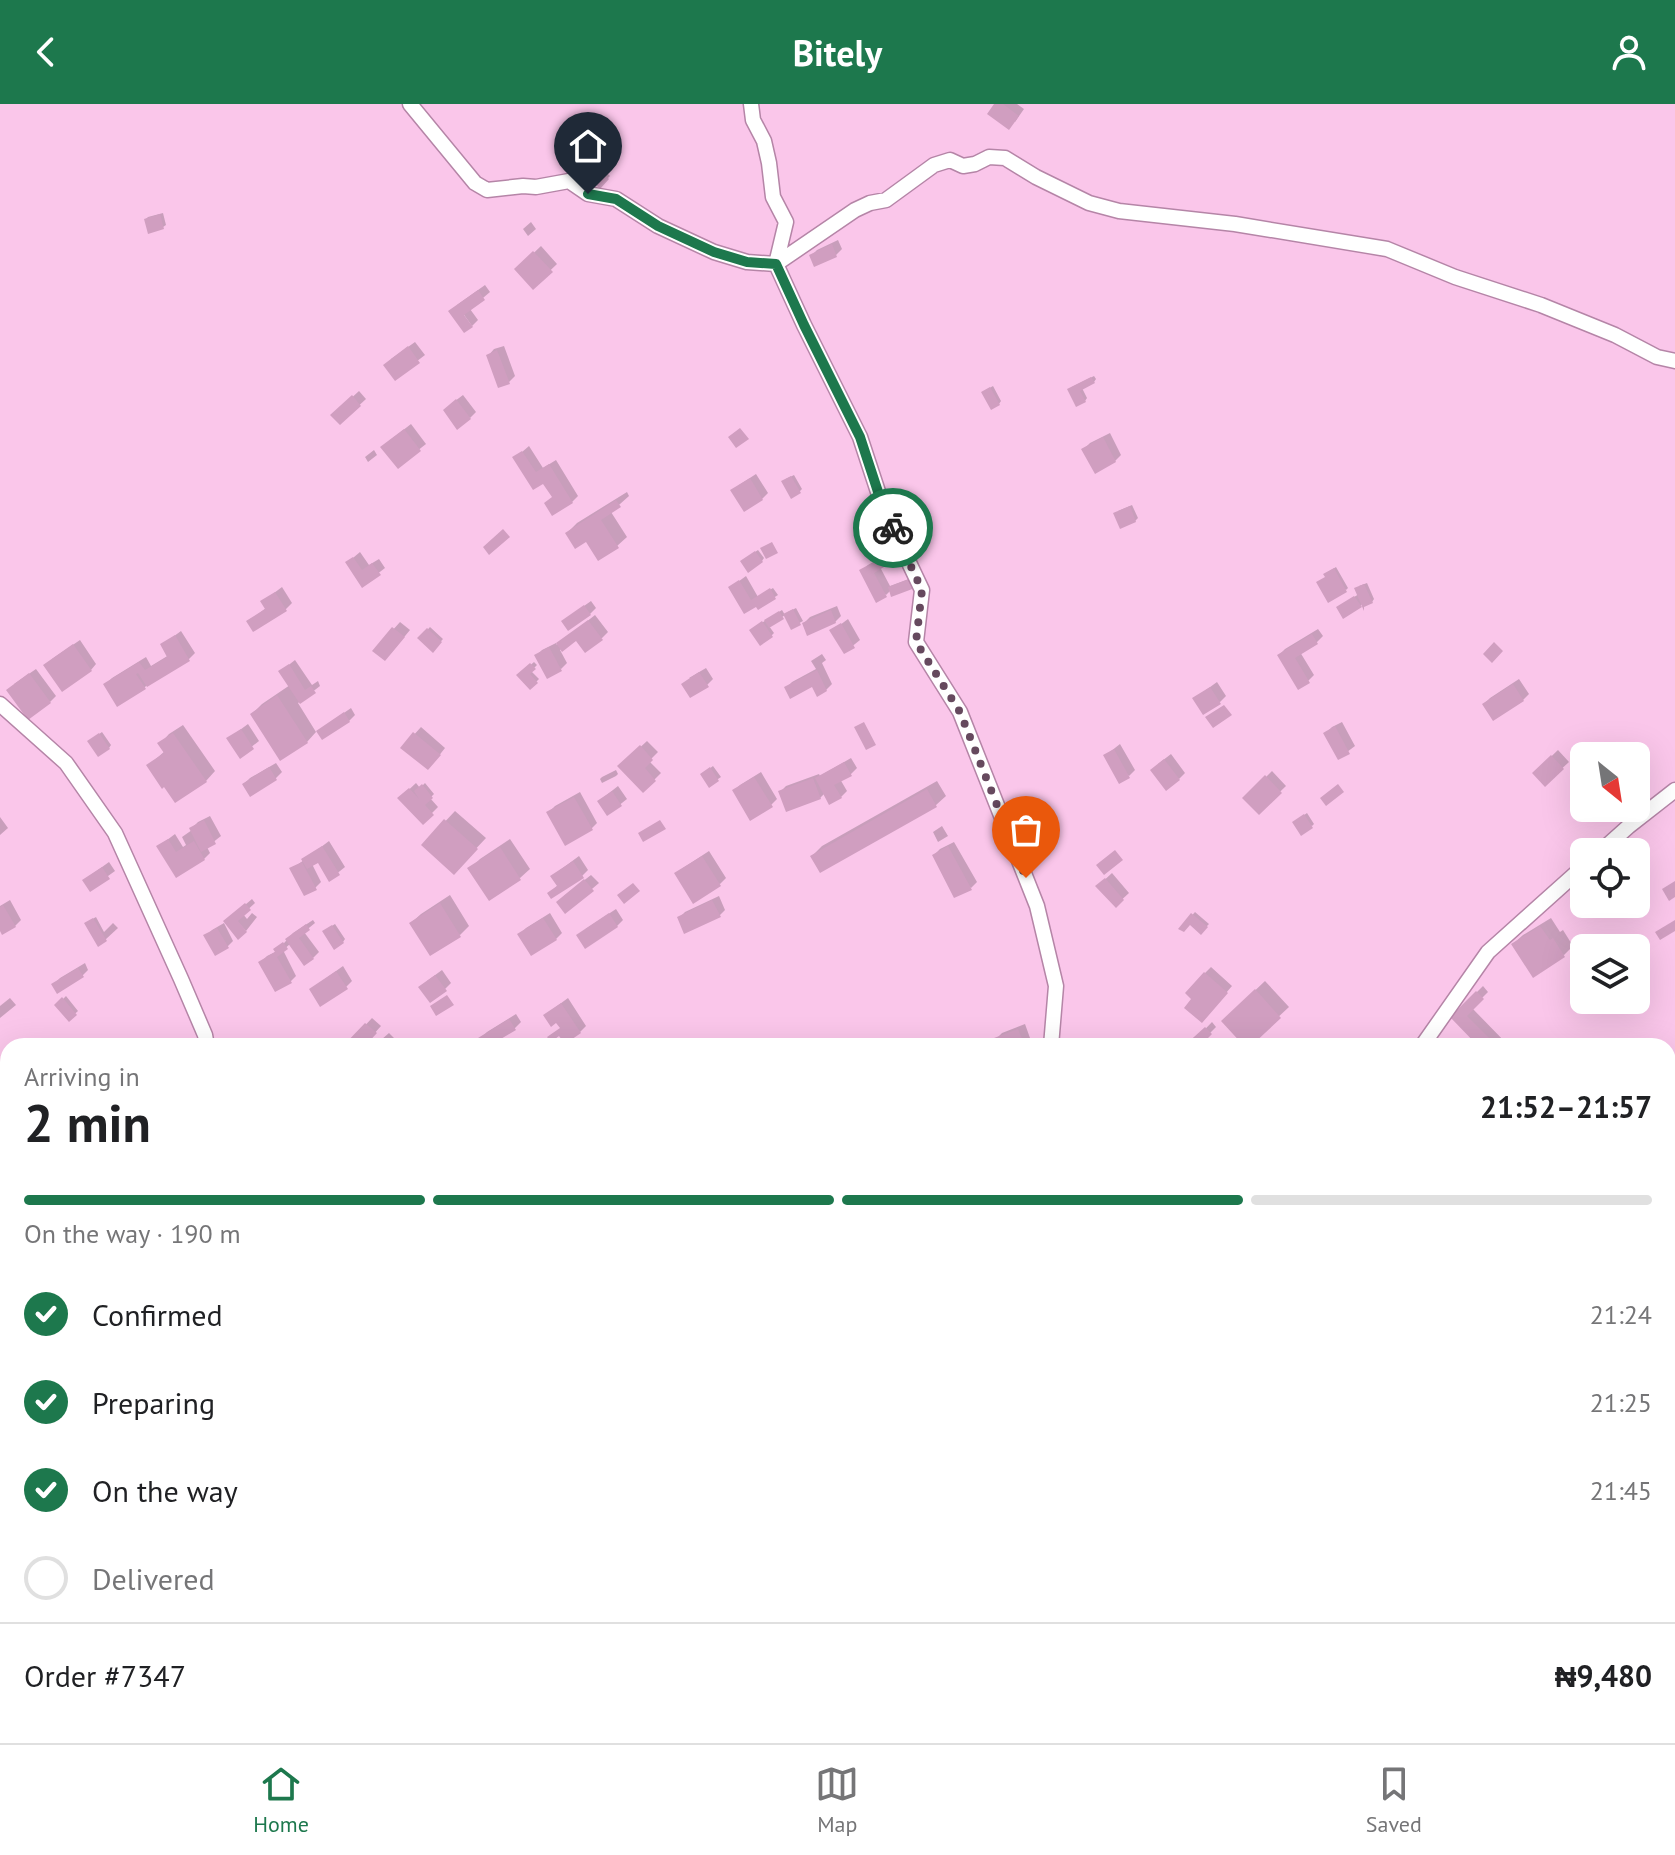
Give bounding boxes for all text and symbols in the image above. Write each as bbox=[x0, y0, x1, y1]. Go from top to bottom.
text: Bitely bbox=[793, 29, 882, 76]
icon: back bbox=[24, 30, 68, 74]
icon: person bbox=[1607, 30, 1651, 74]
pin bbox=[554, 112, 622, 194]
icon: home bbox=[566, 124, 610, 168]
courier bbox=[853, 488, 933, 568]
icon: bike bbox=[871, 506, 915, 550]
north arrow bbox=[1570, 742, 1650, 822]
map controls bbox=[1570, 742, 1650, 1014]
pin bbox=[992, 796, 1060, 878]
icon: bag bbox=[1004, 808, 1048, 852]
button: locate bbox=[1570, 838, 1650, 918]
button: layers bbox=[1570, 934, 1650, 1014]
text: Arriving in bbox=[24, 1060, 140, 1093]
text: 21:52–21:57 bbox=[1480, 1087, 1652, 1126]
text: 2 min bbox=[24, 1089, 151, 1156]
text: On the way · 190 m bbox=[24, 1217, 241, 1250]
icon: check bbox=[24, 1292, 68, 1336]
text: Confirmed bbox=[92, 1295, 223, 1334]
text: 21:24 bbox=[1590, 1298, 1652, 1331]
icon: check bbox=[24, 1380, 68, 1424]
text: Preparing bbox=[92, 1383, 215, 1422]
text: 21:25 bbox=[1590, 1386, 1652, 1419]
icon: check bbox=[24, 1468, 68, 1512]
text: On the way bbox=[92, 1471, 238, 1510]
text: 21:45 bbox=[1590, 1474, 1652, 1507]
text: Delivered bbox=[92, 1559, 215, 1598]
text: Order #7347 bbox=[24, 1656, 186, 1695]
text: ₦9,480 bbox=[1555, 1656, 1652, 1695]
tab: Home bbox=[253, 1762, 309, 1838]
tab: Map bbox=[815, 1762, 859, 1838]
tab: Saved bbox=[1366, 1762, 1422, 1838]

